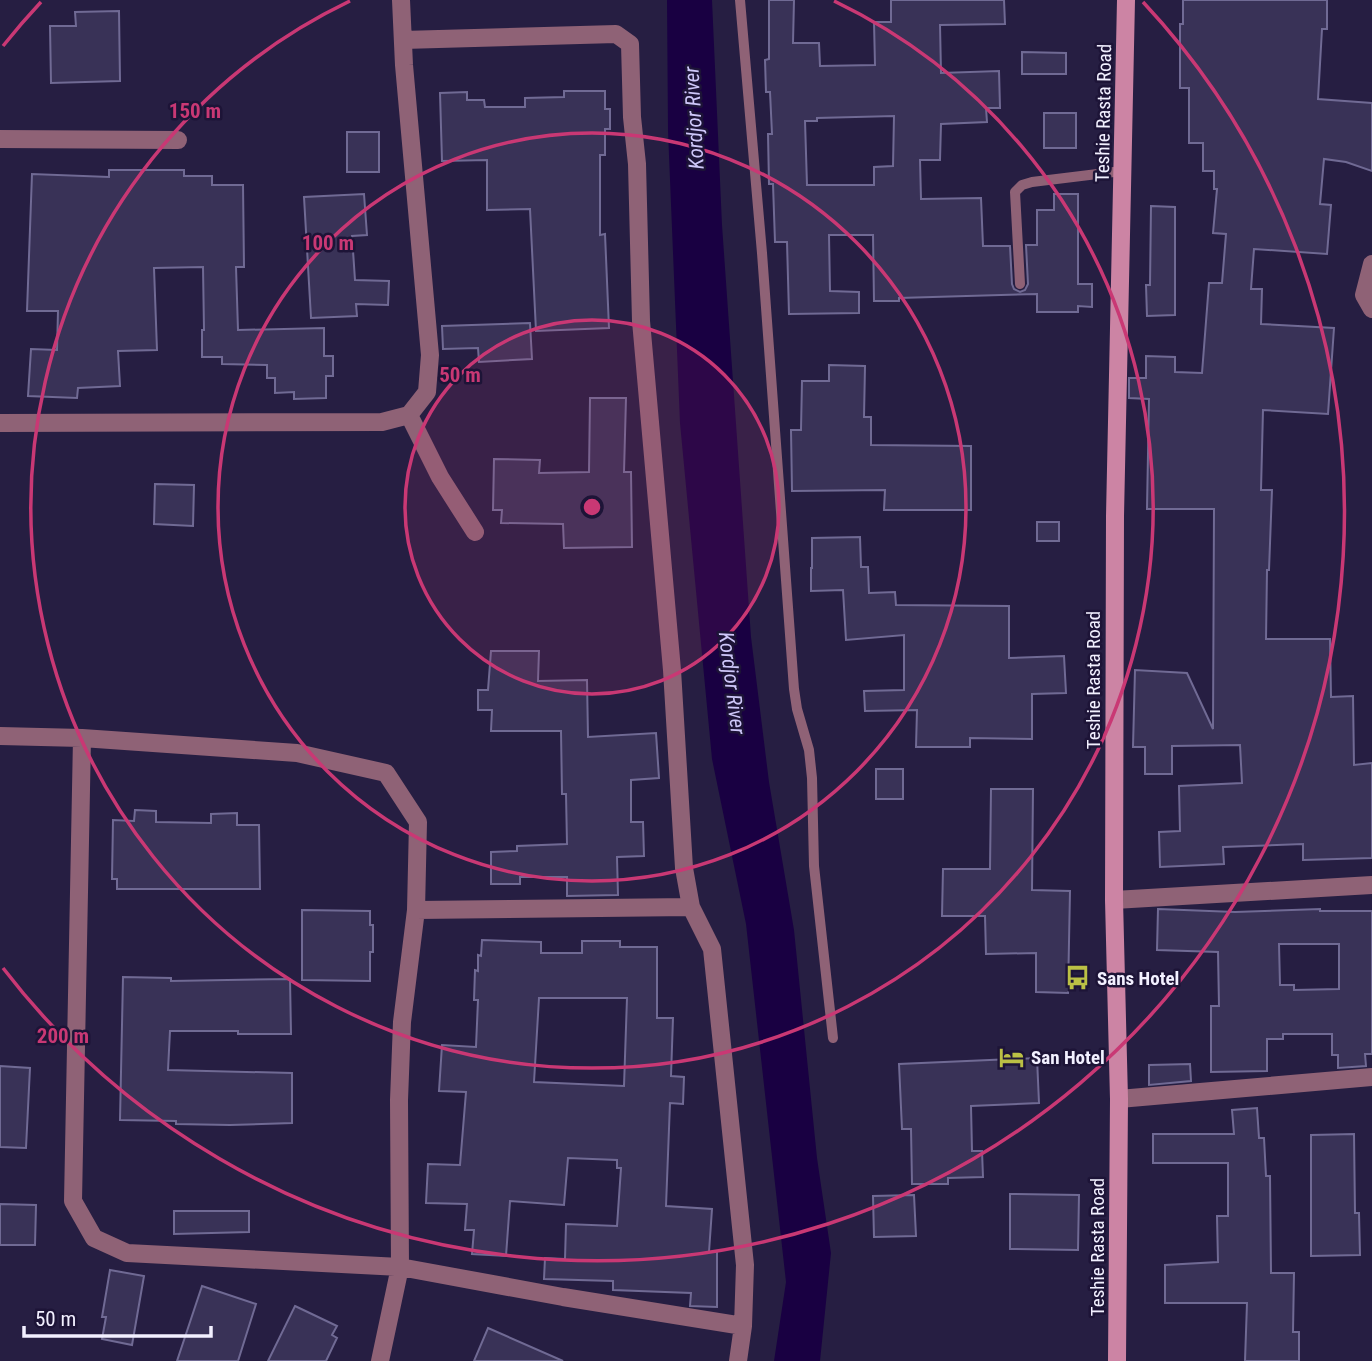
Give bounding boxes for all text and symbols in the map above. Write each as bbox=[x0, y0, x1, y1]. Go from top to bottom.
street label: Teshie Rasta Road bbox=[1091, 44, 1116, 182]
water label: Kordjor River bbox=[679, 65, 709, 170]
text: 150 m bbox=[169, 99, 221, 123]
text: 100 m bbox=[302, 231, 354, 255]
text: 50 m bbox=[439, 363, 481, 387]
centre of rings bbox=[580, 495, 604, 519]
street label: Teshie Rasta Road bbox=[1082, 611, 1105, 749]
water label: Kordjor River bbox=[714, 631, 750, 736]
bus stop icon: Sans Hotel bbox=[1063, 964, 1091, 992]
place label: Sans Hotel bbox=[1097, 967, 1179, 990]
text: 200 m bbox=[37, 1024, 89, 1048]
hotel icon: San Hotel bbox=[997, 1043, 1025, 1071]
place label: San Hotel bbox=[1031, 1046, 1105, 1069]
street label: Teshie Rasta Road bbox=[1086, 1178, 1109, 1316]
scale bar bbox=[24, 1294, 212, 1338]
text: 50 m bbox=[35, 1307, 76, 1331]

